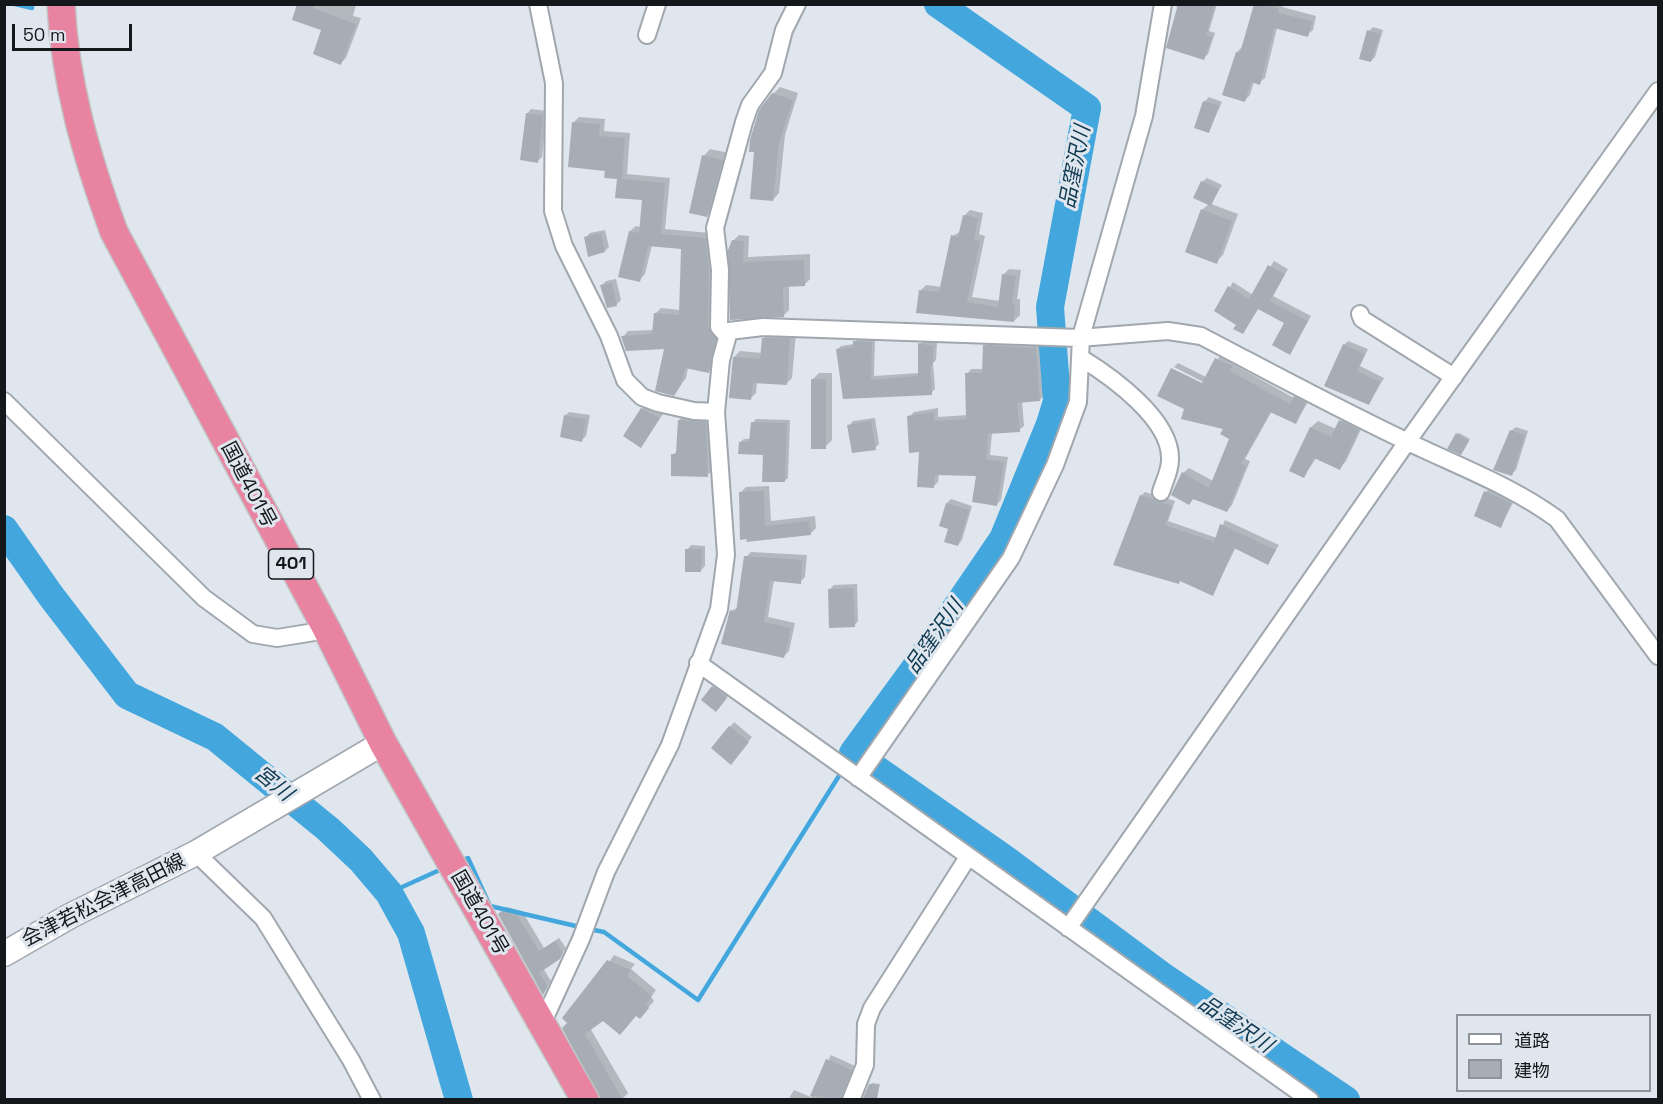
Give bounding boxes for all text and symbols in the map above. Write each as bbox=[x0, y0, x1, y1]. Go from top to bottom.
scale bar bbox=[15, 12, 135, 50]
text: 50 m bbox=[23, 23, 65, 46]
water label: 品窪沢川 bbox=[1056, 123, 1096, 211]
street label: 国道401号 bbox=[215, 438, 281, 532]
road number: 401 bbox=[268, 549, 314, 579]
water label: 品窪沢川 bbox=[901, 595, 969, 679]
water label: 宮川 bbox=[249, 761, 297, 807]
street label: 会津若松会津高田線 bbox=[18, 849, 190, 953]
street label: 国道401号 bbox=[445, 866, 513, 960]
water label: 品窪沢川 bbox=[1193, 991, 1277, 1059]
legend bbox=[1456, 1014, 1651, 1092]
text: 道路 bbox=[1514, 1029, 1550, 1052]
text: 建物 bbox=[1514, 1059, 1550, 1082]

